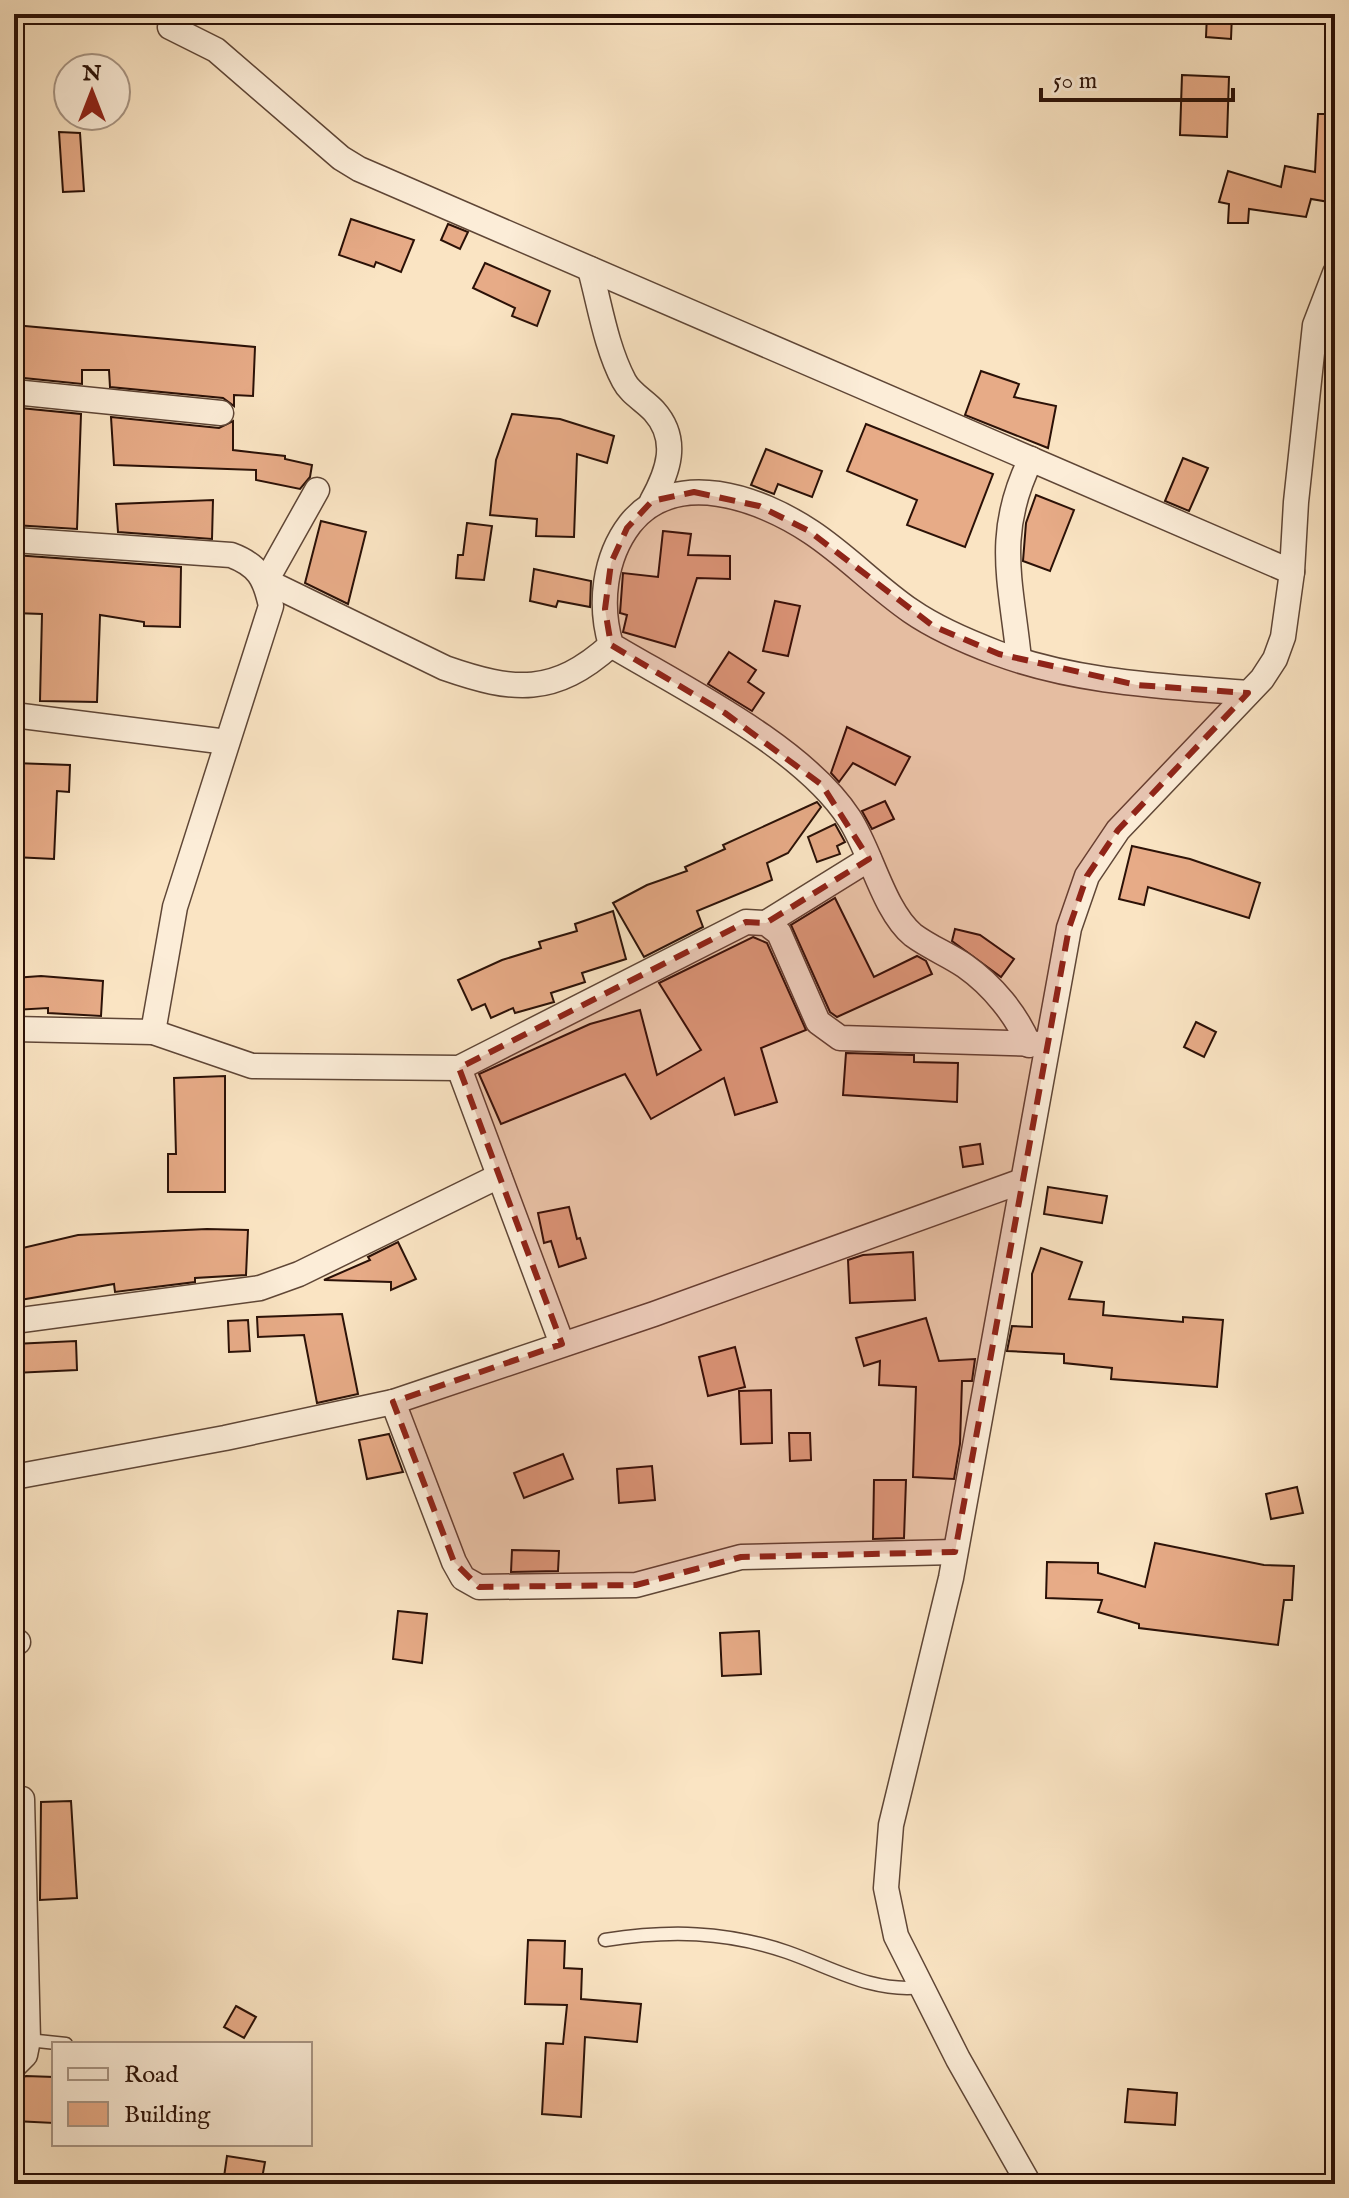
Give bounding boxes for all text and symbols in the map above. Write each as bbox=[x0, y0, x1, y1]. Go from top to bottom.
north arrow bbox=[52, 52, 132, 132]
scale bar bbox=[1041, 52, 1233, 102]
text: N bbox=[81, 60, 102, 88]
text: 50 m bbox=[1053, 66, 1097, 97]
legend bbox=[52, 2042, 312, 2146]
text: Road bbox=[124, 2060, 178, 2091]
text: Building bbox=[124, 2100, 211, 2131]

